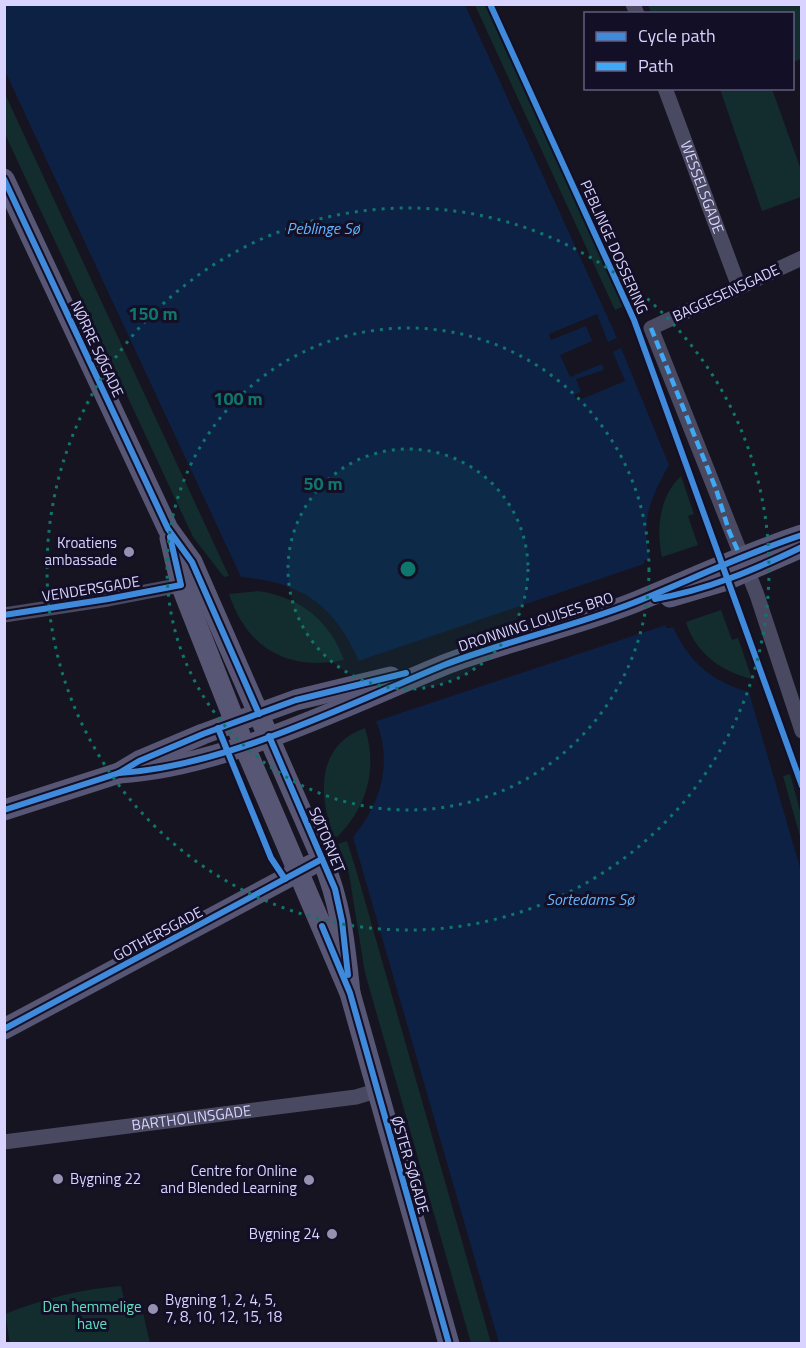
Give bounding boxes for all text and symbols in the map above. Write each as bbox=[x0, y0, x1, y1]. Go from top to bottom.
legend bbox=[584, 12, 794, 90]
text: Cycle path bbox=[638, 22, 716, 49]
text: Path bbox=[638, 52, 674, 79]
street label: WESSELSGADE bbox=[675, 137, 730, 237]
street label: PEBLINGE DOSSERING bbox=[575, 176, 654, 318]
water label: Peblinge Sø bbox=[286, 216, 361, 240]
street label: BAGGESENSGADE bbox=[669, 258, 783, 327]
street label: NØRRE SØGADE bbox=[65, 297, 130, 401]
text: 150 m bbox=[128, 300, 178, 327]
text: 100 m bbox=[213, 385, 263, 412]
text: 50 m bbox=[303, 470, 343, 497]
place label: Kroatiens ambassade bbox=[45, 531, 117, 571]
marker: Kroatiens ambassade bbox=[122, 545, 136, 559]
centre of rings bbox=[398, 559, 418, 579]
street label: VENDERSGADE bbox=[40, 569, 141, 608]
street label: DRONNING LOUISES BRO bbox=[455, 586, 616, 657]
street label: SØTORVET bbox=[303, 803, 352, 876]
water label: Sortedams Sø bbox=[546, 887, 635, 911]
street label: GOTHERSGADE bbox=[109, 900, 207, 967]
street label: BARTHOLINSGADE bbox=[130, 1098, 253, 1137]
street label: ØSTER SØGADE bbox=[386, 1113, 435, 1217]
place label: Centre for Online and Blended Learning bbox=[161, 1159, 297, 1199]
place label: Bygning 22 bbox=[70, 1167, 141, 1190]
marker: Bygning 22 bbox=[51, 1172, 65, 1186]
marker: Centre for Online and Blended Learning bbox=[302, 1173, 316, 1187]
place label: Bygning 24 bbox=[249, 1222, 320, 1245]
marker: Bygning 24 bbox=[325, 1227, 339, 1241]
place label: Bygning 1, 2, 4, 5, 7, 8, 10, 12, 15, 18 bbox=[165, 1288, 282, 1328]
park label: Den hemmelige have bbox=[43, 1295, 141, 1335]
marker: Bygning 1, 2, 4, 5, 7, 8, 10, 12, 15, 18 bbox=[146, 1302, 160, 1316]

